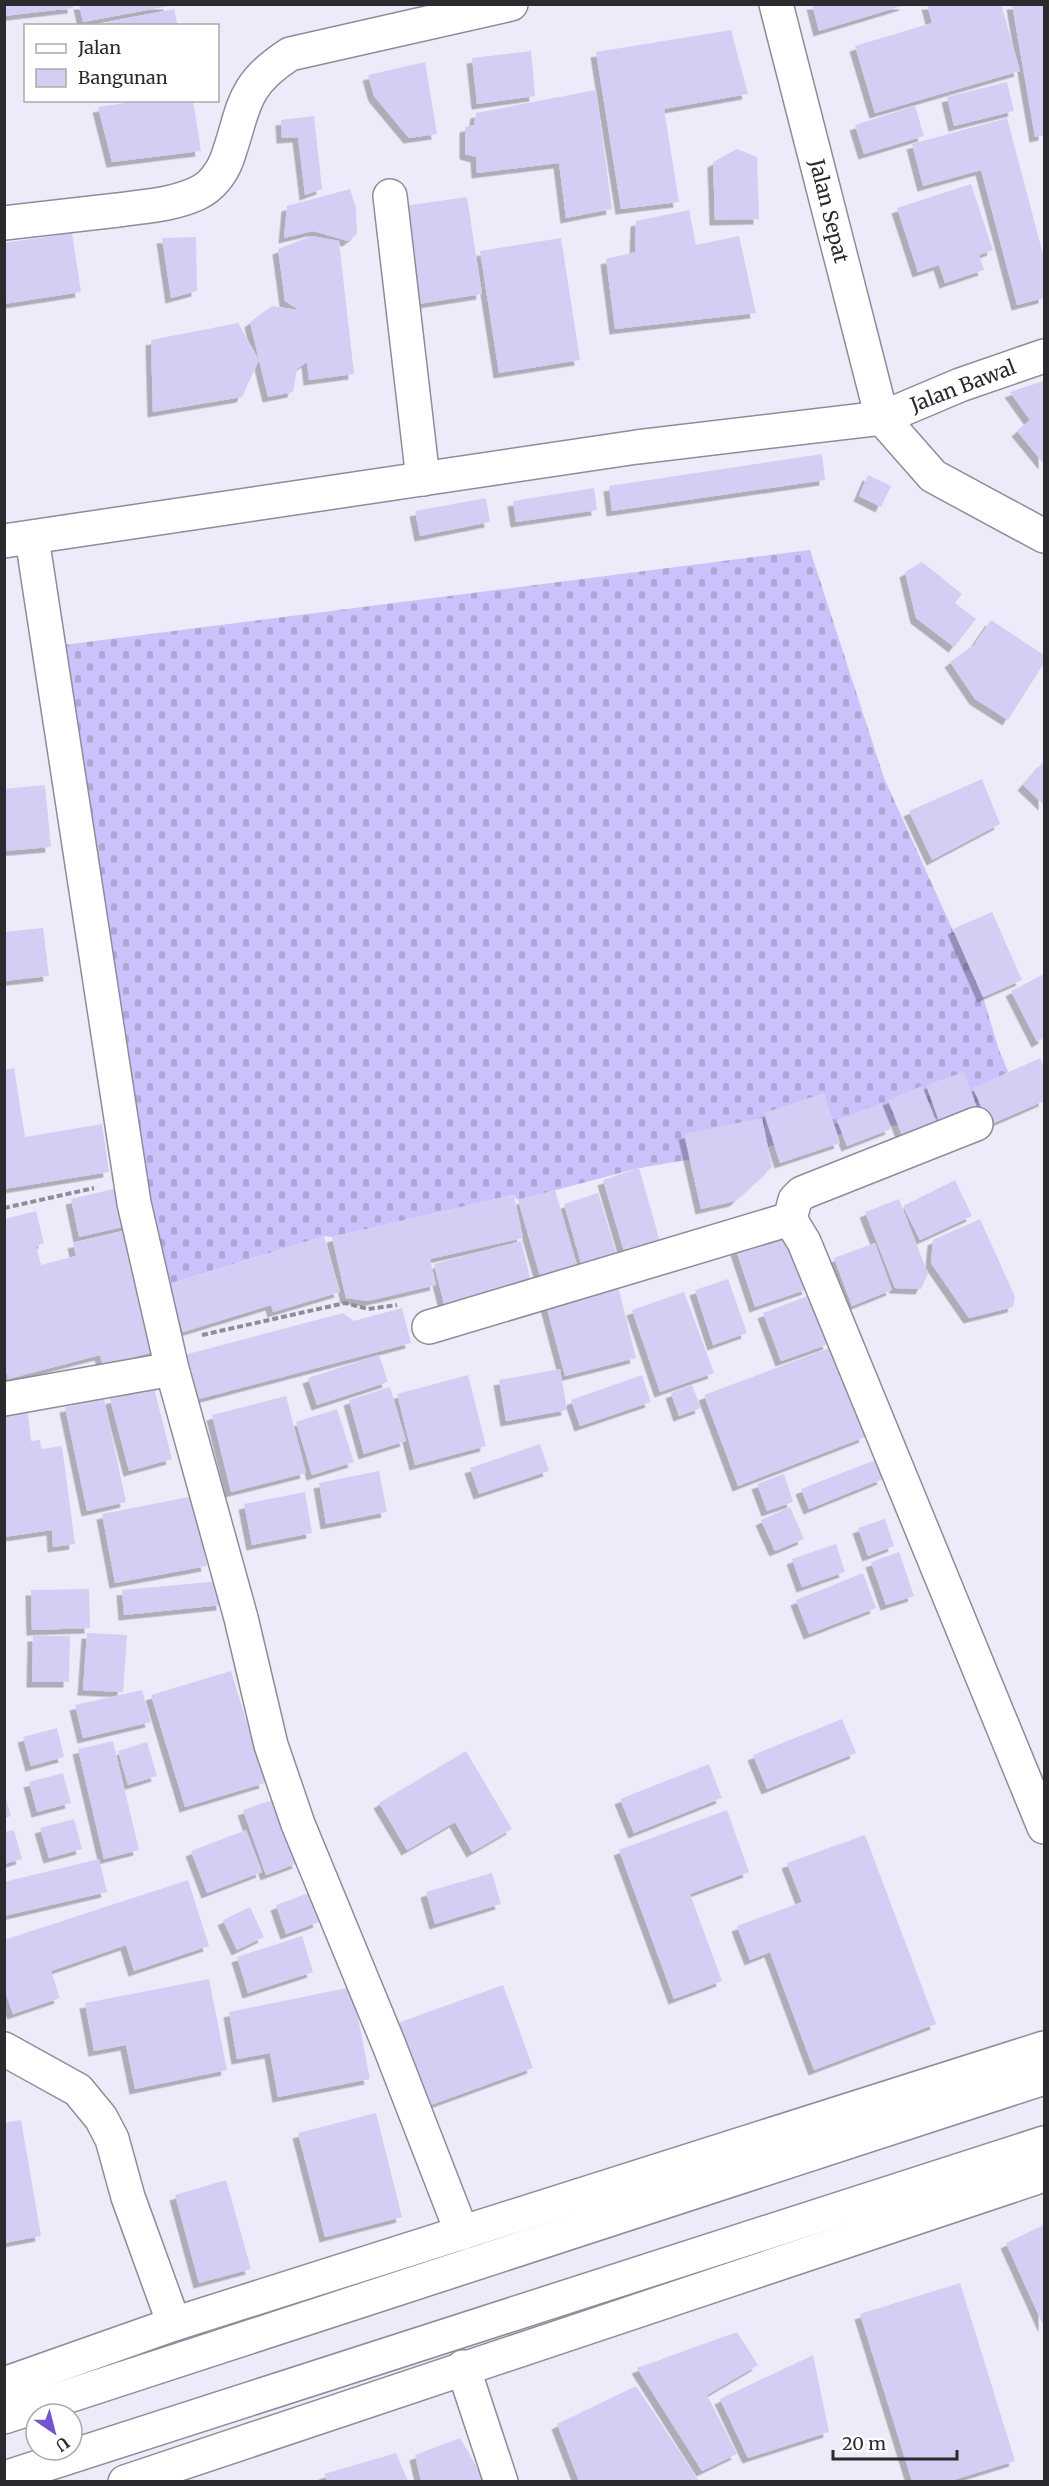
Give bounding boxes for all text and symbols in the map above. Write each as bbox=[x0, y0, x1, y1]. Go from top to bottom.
legend bbox=[24, 24, 219, 102]
text: Jalan bbox=[77, 36, 121, 59]
text: Bangunan bbox=[78, 66, 168, 89]
street label: Jalan Sepat bbox=[804, 155, 854, 266]
street label: Jalan Bawal bbox=[906, 354, 1019, 417]
north arrow bbox=[24, 2402, 84, 2462]
scale bar bbox=[833, 2423, 958, 2461]
text: 20 m bbox=[842, 2432, 886, 2455]
text: U bbox=[52, 2433, 73, 2456]

